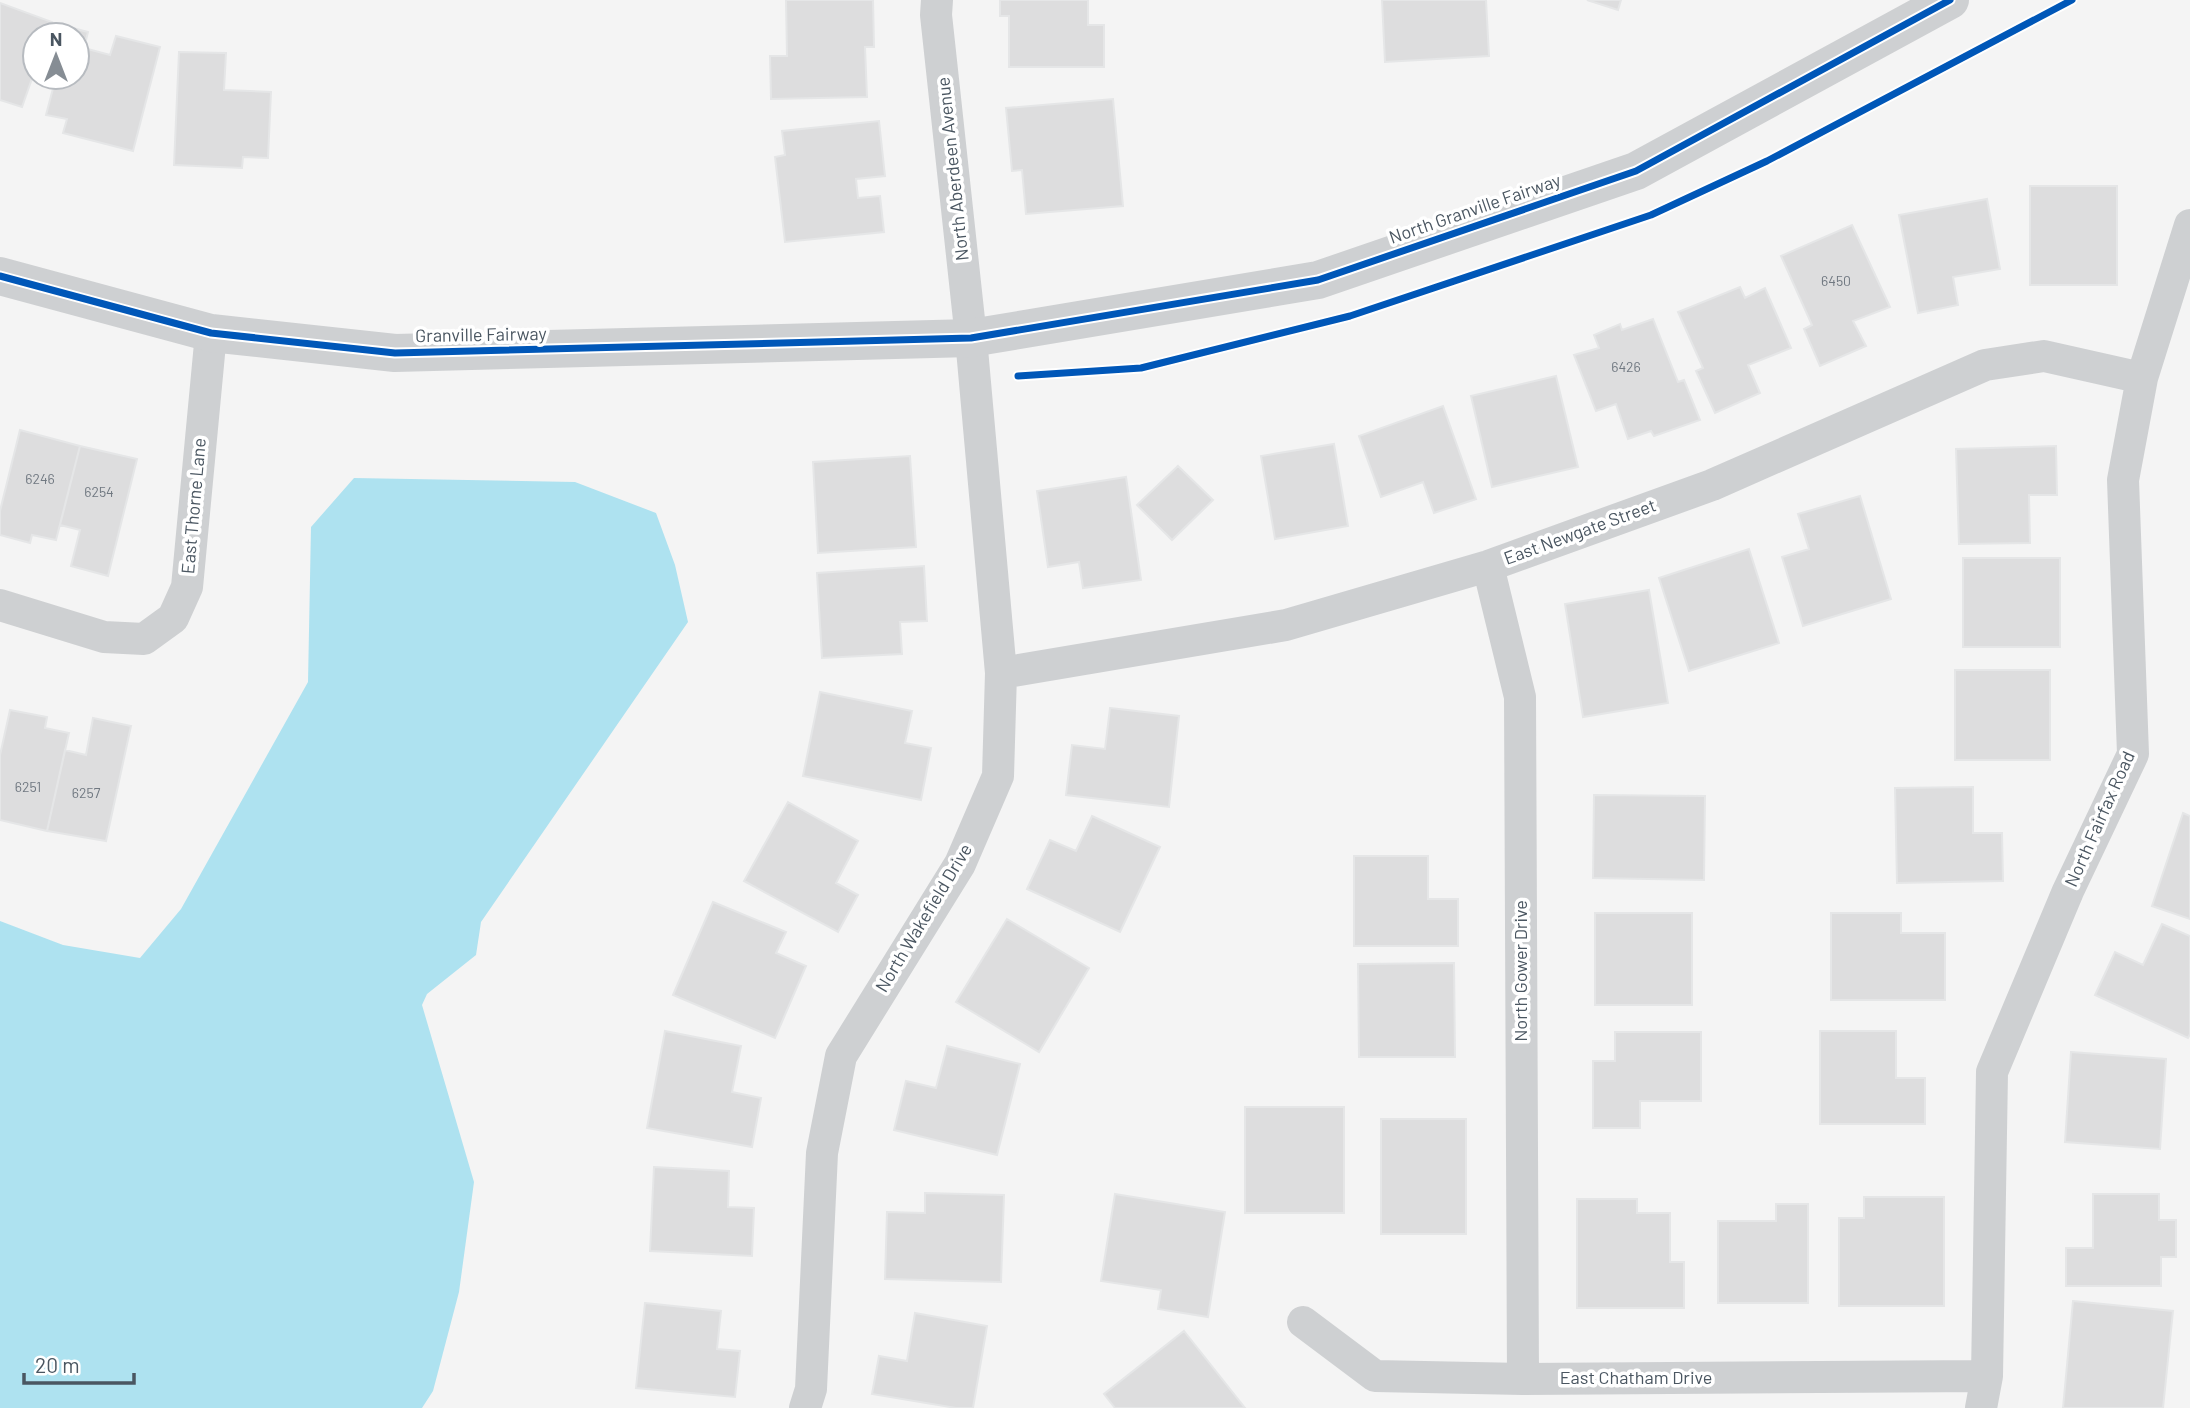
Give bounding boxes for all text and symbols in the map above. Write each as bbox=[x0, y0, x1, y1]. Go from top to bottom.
north arrow bbox=[21, 21, 91, 91]
text: N bbox=[50, 27, 62, 50]
street label: North Aberdeen Avenue bbox=[931, 76, 973, 262]
street label: North Granville Fairway bbox=[1386, 168, 1563, 248]
house number: 6450 bbox=[1821, 272, 1851, 289]
street label: Granville Fairway bbox=[415, 322, 547, 346]
house number: 6426 bbox=[1611, 358, 1641, 375]
street label: East Thorne Lane bbox=[176, 437, 210, 575]
house number: 6246 bbox=[25, 470, 55, 487]
house number: 6254 bbox=[84, 483, 114, 500]
street label: East Newgate Street bbox=[1501, 493, 1659, 569]
street label: North Fairfax Road bbox=[2059, 747, 2139, 890]
house number: 6251 bbox=[15, 778, 41, 795]
house number: 6257 bbox=[72, 784, 101, 801]
street label: North Wakefield Drive bbox=[870, 839, 976, 996]
street label: North Gower Drive bbox=[1509, 900, 1531, 1042]
scale bar bbox=[24, 1342, 135, 1386]
text: 20 m bbox=[35, 1352, 80, 1377]
street label: East Chatham Drive bbox=[1560, 1366, 1712, 1388]

